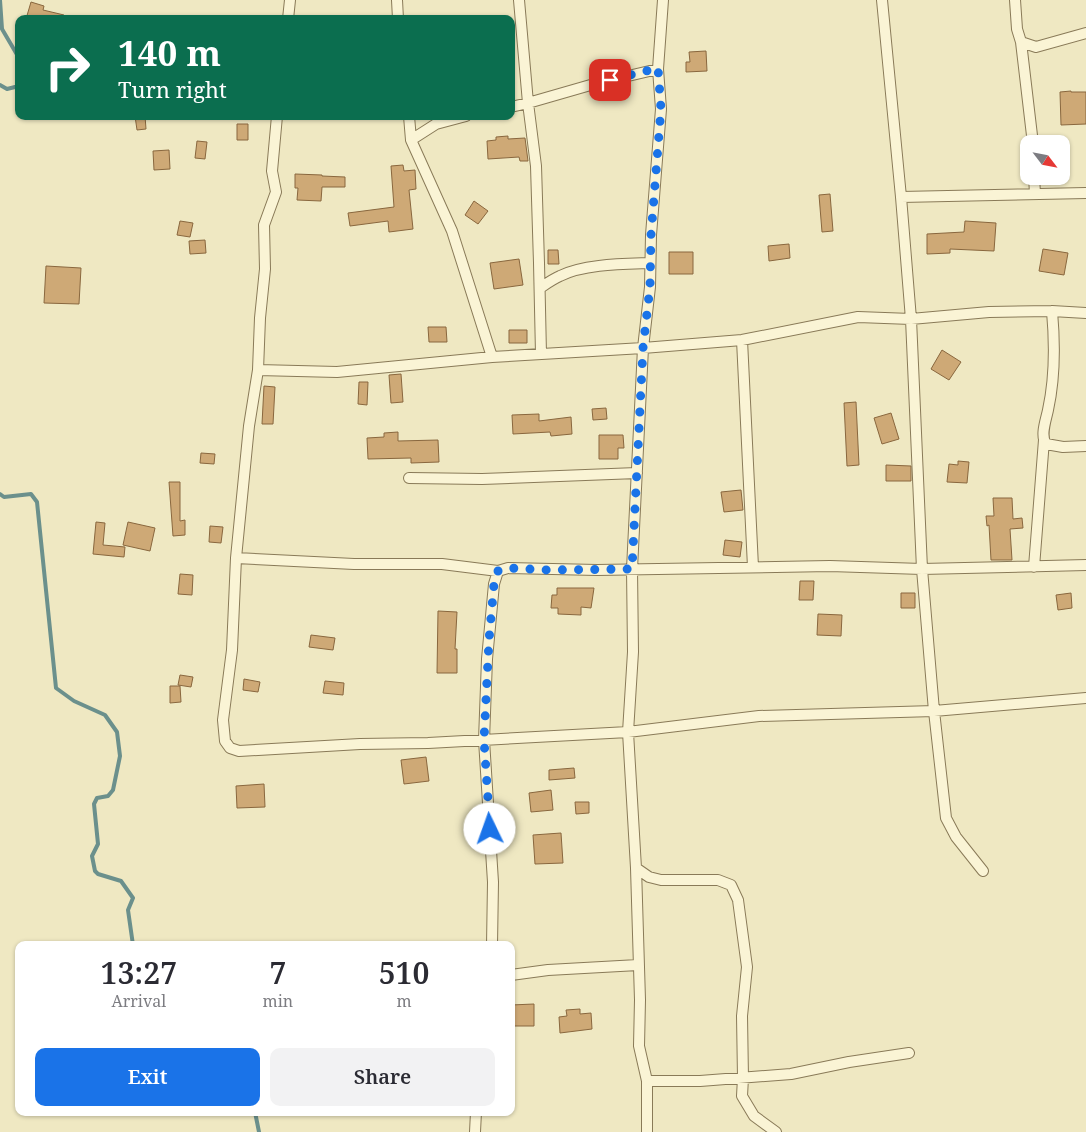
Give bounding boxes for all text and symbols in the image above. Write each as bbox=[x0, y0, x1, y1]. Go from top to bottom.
text: 140 m bbox=[118, 29, 221, 76]
icon: right bbox=[35, 35, 100, 100]
pin bbox=[589, 59, 631, 101]
icon: arrive bbox=[596, 66, 624, 94]
text: Turn right bbox=[118, 74, 227, 104]
north arrow bbox=[1020, 135, 1070, 185]
map controls bbox=[1020, 135, 1070, 185]
position arrow bbox=[463, 802, 515, 854]
text: 13:27 bbox=[101, 952, 177, 993]
text: 7 bbox=[269, 952, 286, 993]
text: 510 bbox=[379, 952, 429, 993]
text: Arrival bbox=[111, 990, 166, 1012]
text: min bbox=[263, 990, 293, 1012]
text: m bbox=[397, 990, 412, 1012]
button: Exit bbox=[35, 1048, 260, 1106]
button: Share bbox=[270, 1048, 495, 1106]

